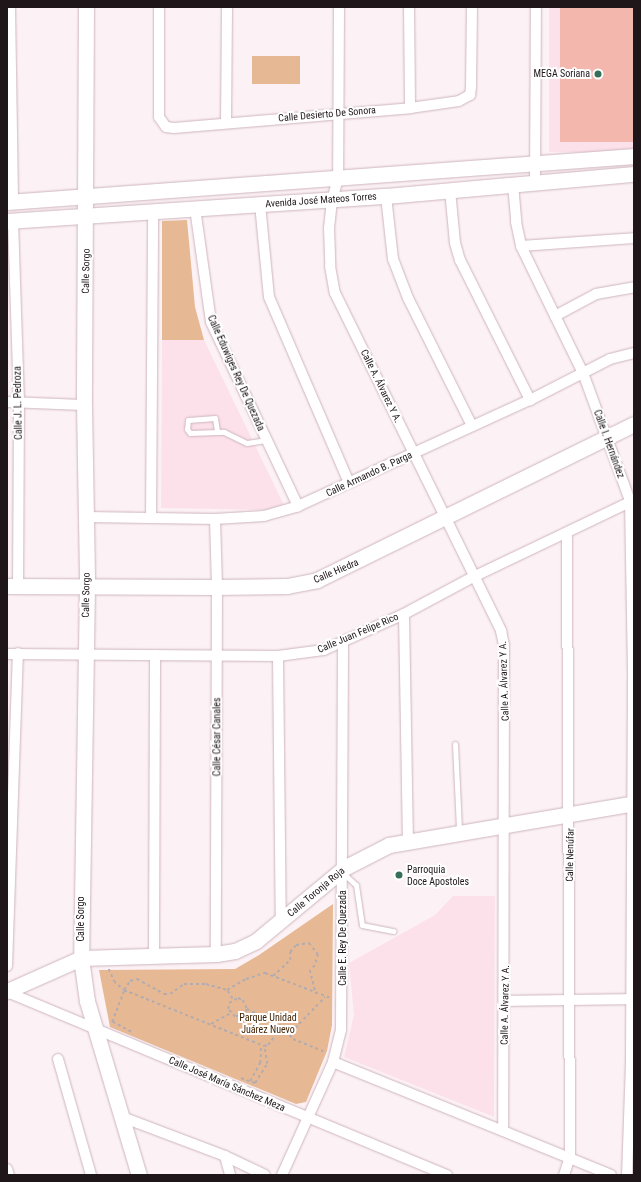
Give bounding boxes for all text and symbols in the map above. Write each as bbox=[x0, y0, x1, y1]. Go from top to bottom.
place label: MEGA Soriana bbox=[534, 68, 590, 80]
marker: MEGA Soriana bbox=[593, 69, 603, 79]
street label: Calle Desierto De Sonora bbox=[278, 104, 376, 124]
street label: Avenida José Mateos Torres bbox=[265, 190, 377, 210]
street label: Calle Sorgo bbox=[80, 248, 92, 294]
street label: Calle Eduwiges Rey De Quezada bbox=[205, 313, 267, 433]
street label: Calle A. Álvarez Y A. bbox=[358, 347, 404, 425]
street label: Calle J. L. Pedroza bbox=[11, 366, 25, 440]
street label: Calle I. Hernández bbox=[591, 408, 627, 480]
street label: Calle Armando B. Parga bbox=[324, 449, 414, 499]
street label: Calle Hiedra bbox=[312, 556, 360, 586]
street label: Calle Sorgo bbox=[80, 572, 92, 618]
street label: Calle Juan Felipe Rico bbox=[316, 611, 400, 655]
street label: Calle A. Álvarez Y A. bbox=[497, 641, 511, 721]
street label: Calle César Canales bbox=[211, 698, 223, 776]
street label: Calle Nenúfar bbox=[564, 828, 576, 882]
place label: Parroquia Doce Apostoles bbox=[407, 863, 469, 886]
street label: Calle Toronja Roja bbox=[285, 864, 347, 920]
marker: Parroquia Doce Apostoles bbox=[394, 870, 404, 880]
street label: Calle E. Rey De Quezada bbox=[337, 890, 349, 986]
street label: Calle Sorgo bbox=[75, 896, 87, 942]
street label: Calle A. Álvarez Y A. bbox=[498, 965, 512, 1045]
park label: Parque Unidad Juárez Nuevo bbox=[239, 1011, 297, 1034]
street label: Calle José María Sánchez Meza bbox=[167, 1054, 287, 1114]

